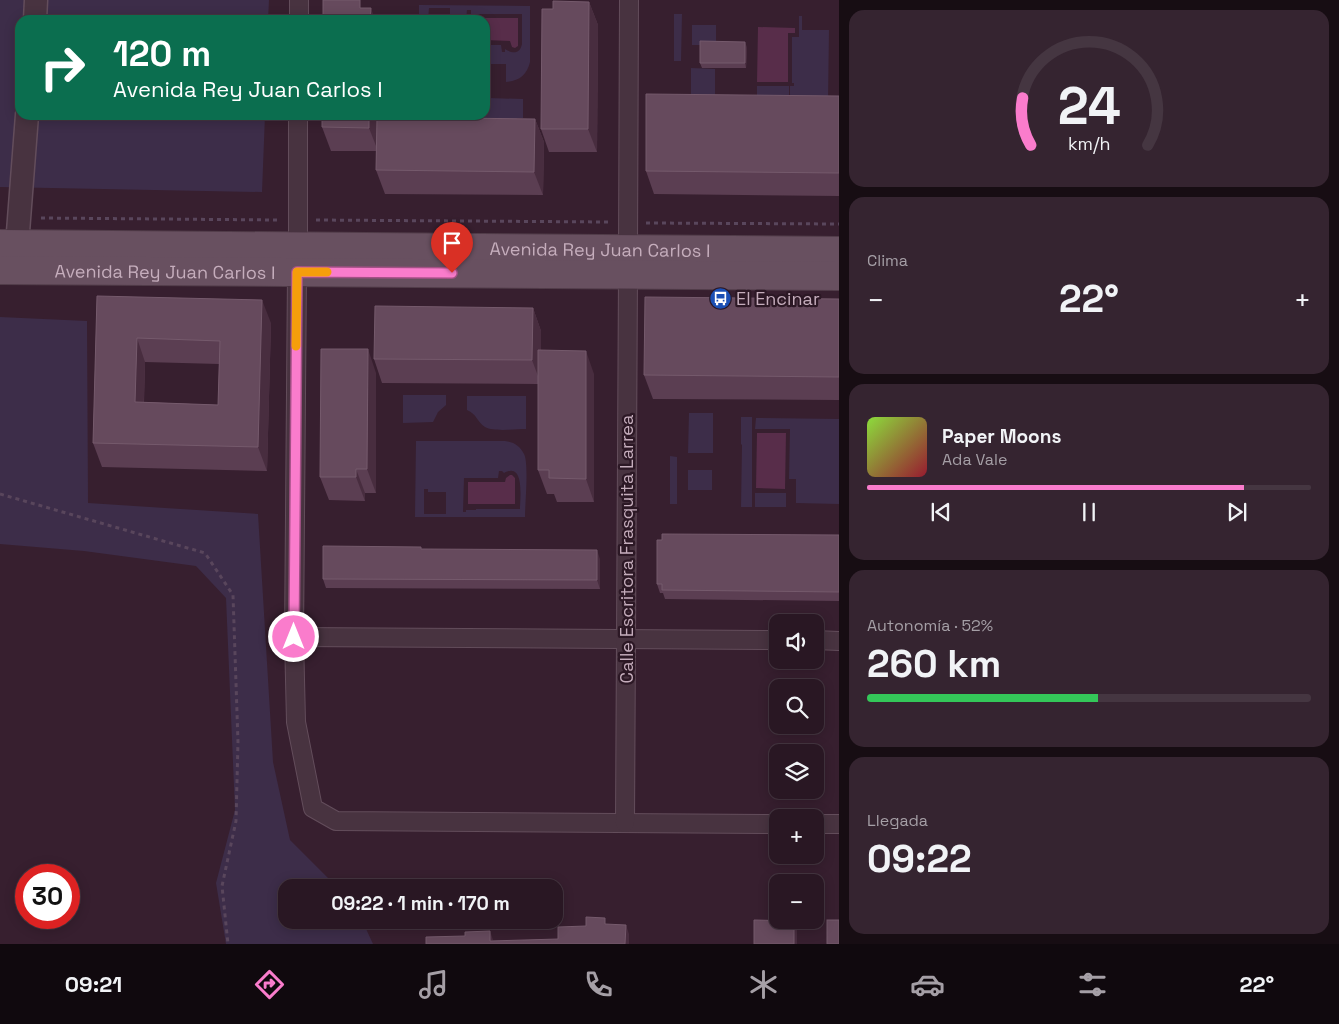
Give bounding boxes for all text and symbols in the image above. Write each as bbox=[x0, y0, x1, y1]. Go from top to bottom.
text: 120 m bbox=[113, 32, 211, 76]
icon: right bbox=[30, 35, 95, 100]
text: 24 bbox=[1057, 73, 1121, 139]
text: Avenida Rey Juan Carlos I bbox=[113, 75, 383, 103]
text: km/h bbox=[1068, 132, 1110, 155]
pin bbox=[431, 222, 473, 273]
icon: arrive bbox=[438, 229, 466, 257]
street label: Avenida Rey Juan Carlos I bbox=[489, 237, 711, 261]
text: Clima bbox=[867, 250, 908, 271]
street label: Avenida Rey Juan Carlos I bbox=[54, 259, 276, 283]
text: 22° bbox=[1059, 275, 1119, 323]
text: − bbox=[867, 282, 884, 318]
text: + bbox=[1294, 282, 1311, 318]
bus stop icon: El Encinar bbox=[708, 286, 732, 310]
place label: El Encinar bbox=[736, 287, 820, 310]
street label: Calle Escritora Frasquita Larrea bbox=[615, 415, 638, 683]
text: Paper Moons bbox=[942, 424, 1061, 449]
text: Ada Vale bbox=[942, 449, 1007, 470]
icon: previous bbox=[927, 498, 955, 526]
icon: pause bbox=[1075, 498, 1103, 526]
icon: next bbox=[1223, 498, 1251, 526]
position arrow bbox=[267, 610, 319, 662]
map controls bbox=[769, 614, 824, 929]
button: sound bbox=[769, 614, 824, 669]
text: Autonomía · 52% bbox=[867, 615, 993, 636]
text: 260 km bbox=[867, 640, 1001, 688]
button: search bbox=[769, 679, 824, 734]
button: layers bbox=[769, 744, 824, 799]
button: + bbox=[769, 809, 824, 864]
text: Llegada bbox=[867, 810, 928, 831]
text: 09:22 bbox=[867, 835, 972, 883]
speed limit sign: 30 bbox=[15, 864, 80, 929]
button: − bbox=[769, 874, 824, 929]
text: 09:22 · 1 min · 170 m bbox=[331, 891, 510, 916]
icon: directions bbox=[252, 967, 287, 1002]
icon: music bbox=[416, 967, 451, 1002]
icon: phone bbox=[581, 967, 616, 1002]
icon: climate bbox=[746, 967, 781, 1002]
icon: car bbox=[910, 967, 945, 1002]
icon: filters bbox=[1075, 967, 1110, 1002]
text: 09:21 bbox=[65, 970, 122, 998]
text: 22° bbox=[1239, 970, 1274, 998]

